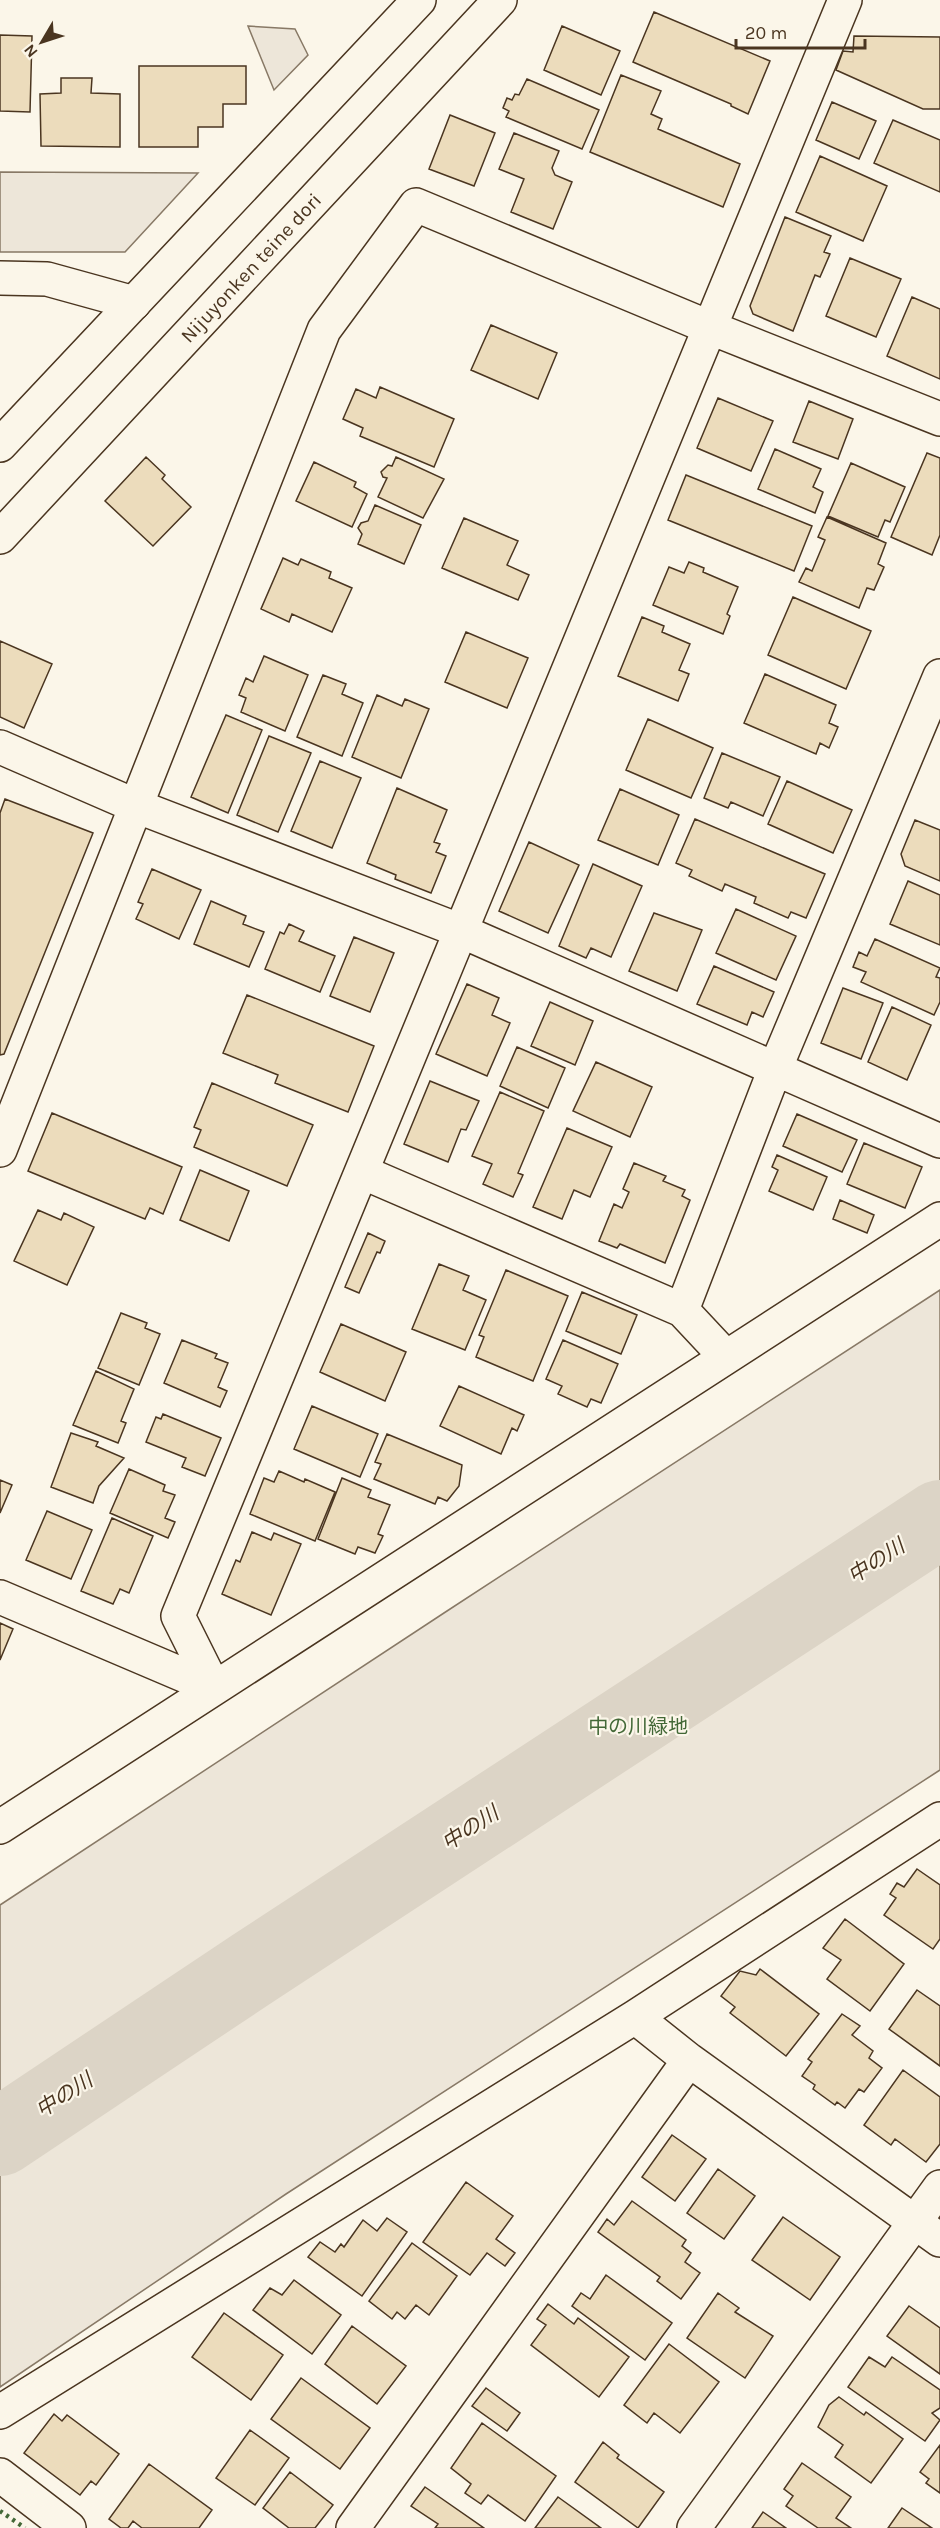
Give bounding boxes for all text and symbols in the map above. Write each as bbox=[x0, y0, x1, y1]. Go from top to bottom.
north arrow bbox=[12, 12, 72, 72]
scale bar bbox=[736, 12, 865, 50]
text: 20 m bbox=[745, 22, 787, 44]
text: N bbox=[20, 41, 42, 62]
street label: Nijuyonken teine dori bbox=[176, 189, 326, 347]
water label: 中の川 bbox=[843, 1533, 911, 1588]
park label: 中の川緑地 bbox=[588, 1715, 688, 1738]
water label: 中の川 bbox=[437, 1800, 505, 1855]
water label: 中の川 bbox=[31, 2067, 99, 2122]

